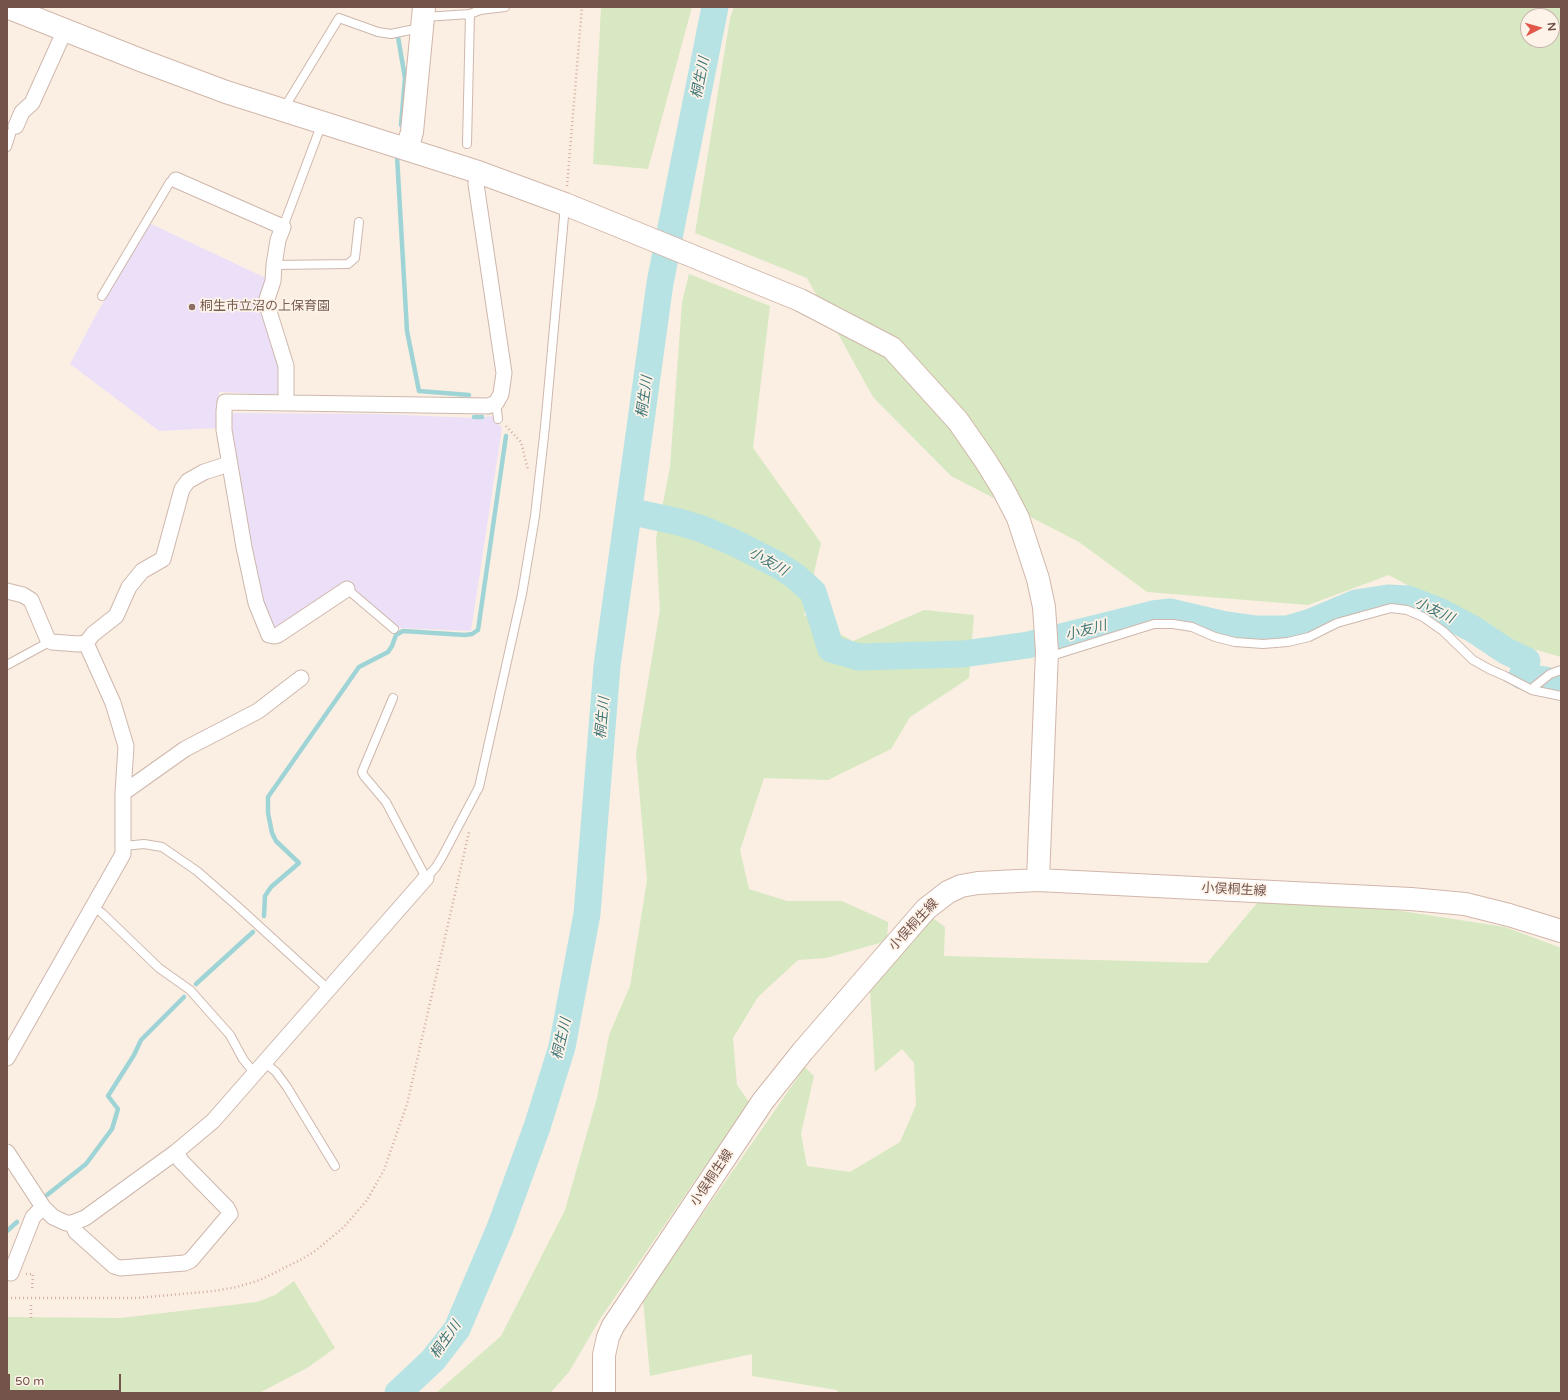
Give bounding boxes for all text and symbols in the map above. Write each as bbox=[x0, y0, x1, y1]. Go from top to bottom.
north arrow bbox=[1520, 8, 1560, 48]
text: N bbox=[1545, 22, 1558, 32]
water label: 桐生川 bbox=[689, 56, 713, 100]
place label: 桐生市立沼の上保育園 bbox=[200, 299, 330, 315]
marker: 桐生市立沼の上保育園 bbox=[187, 302, 197, 312]
water label: 桐生川 bbox=[634, 375, 656, 419]
water label: 小友川 bbox=[746, 544, 790, 580]
water label: 小友川 bbox=[1411, 595, 1457, 627]
water label: 小友川 bbox=[1064, 618, 1108, 644]
water label: 桐生川 bbox=[593, 696, 613, 740]
street label: 小俣桐生線 bbox=[1201, 881, 1267, 899]
street label: 小俣桐生線 bbox=[886, 896, 942, 954]
water label: 桐生川 bbox=[549, 1017, 575, 1061]
street label: 小俣桐生線 bbox=[687, 1147, 737, 1209]
water label: 桐生川 bbox=[427, 1318, 465, 1362]
scale bar bbox=[10, 1366, 123, 1392]
text: 50 m bbox=[15, 1374, 44, 1388]

